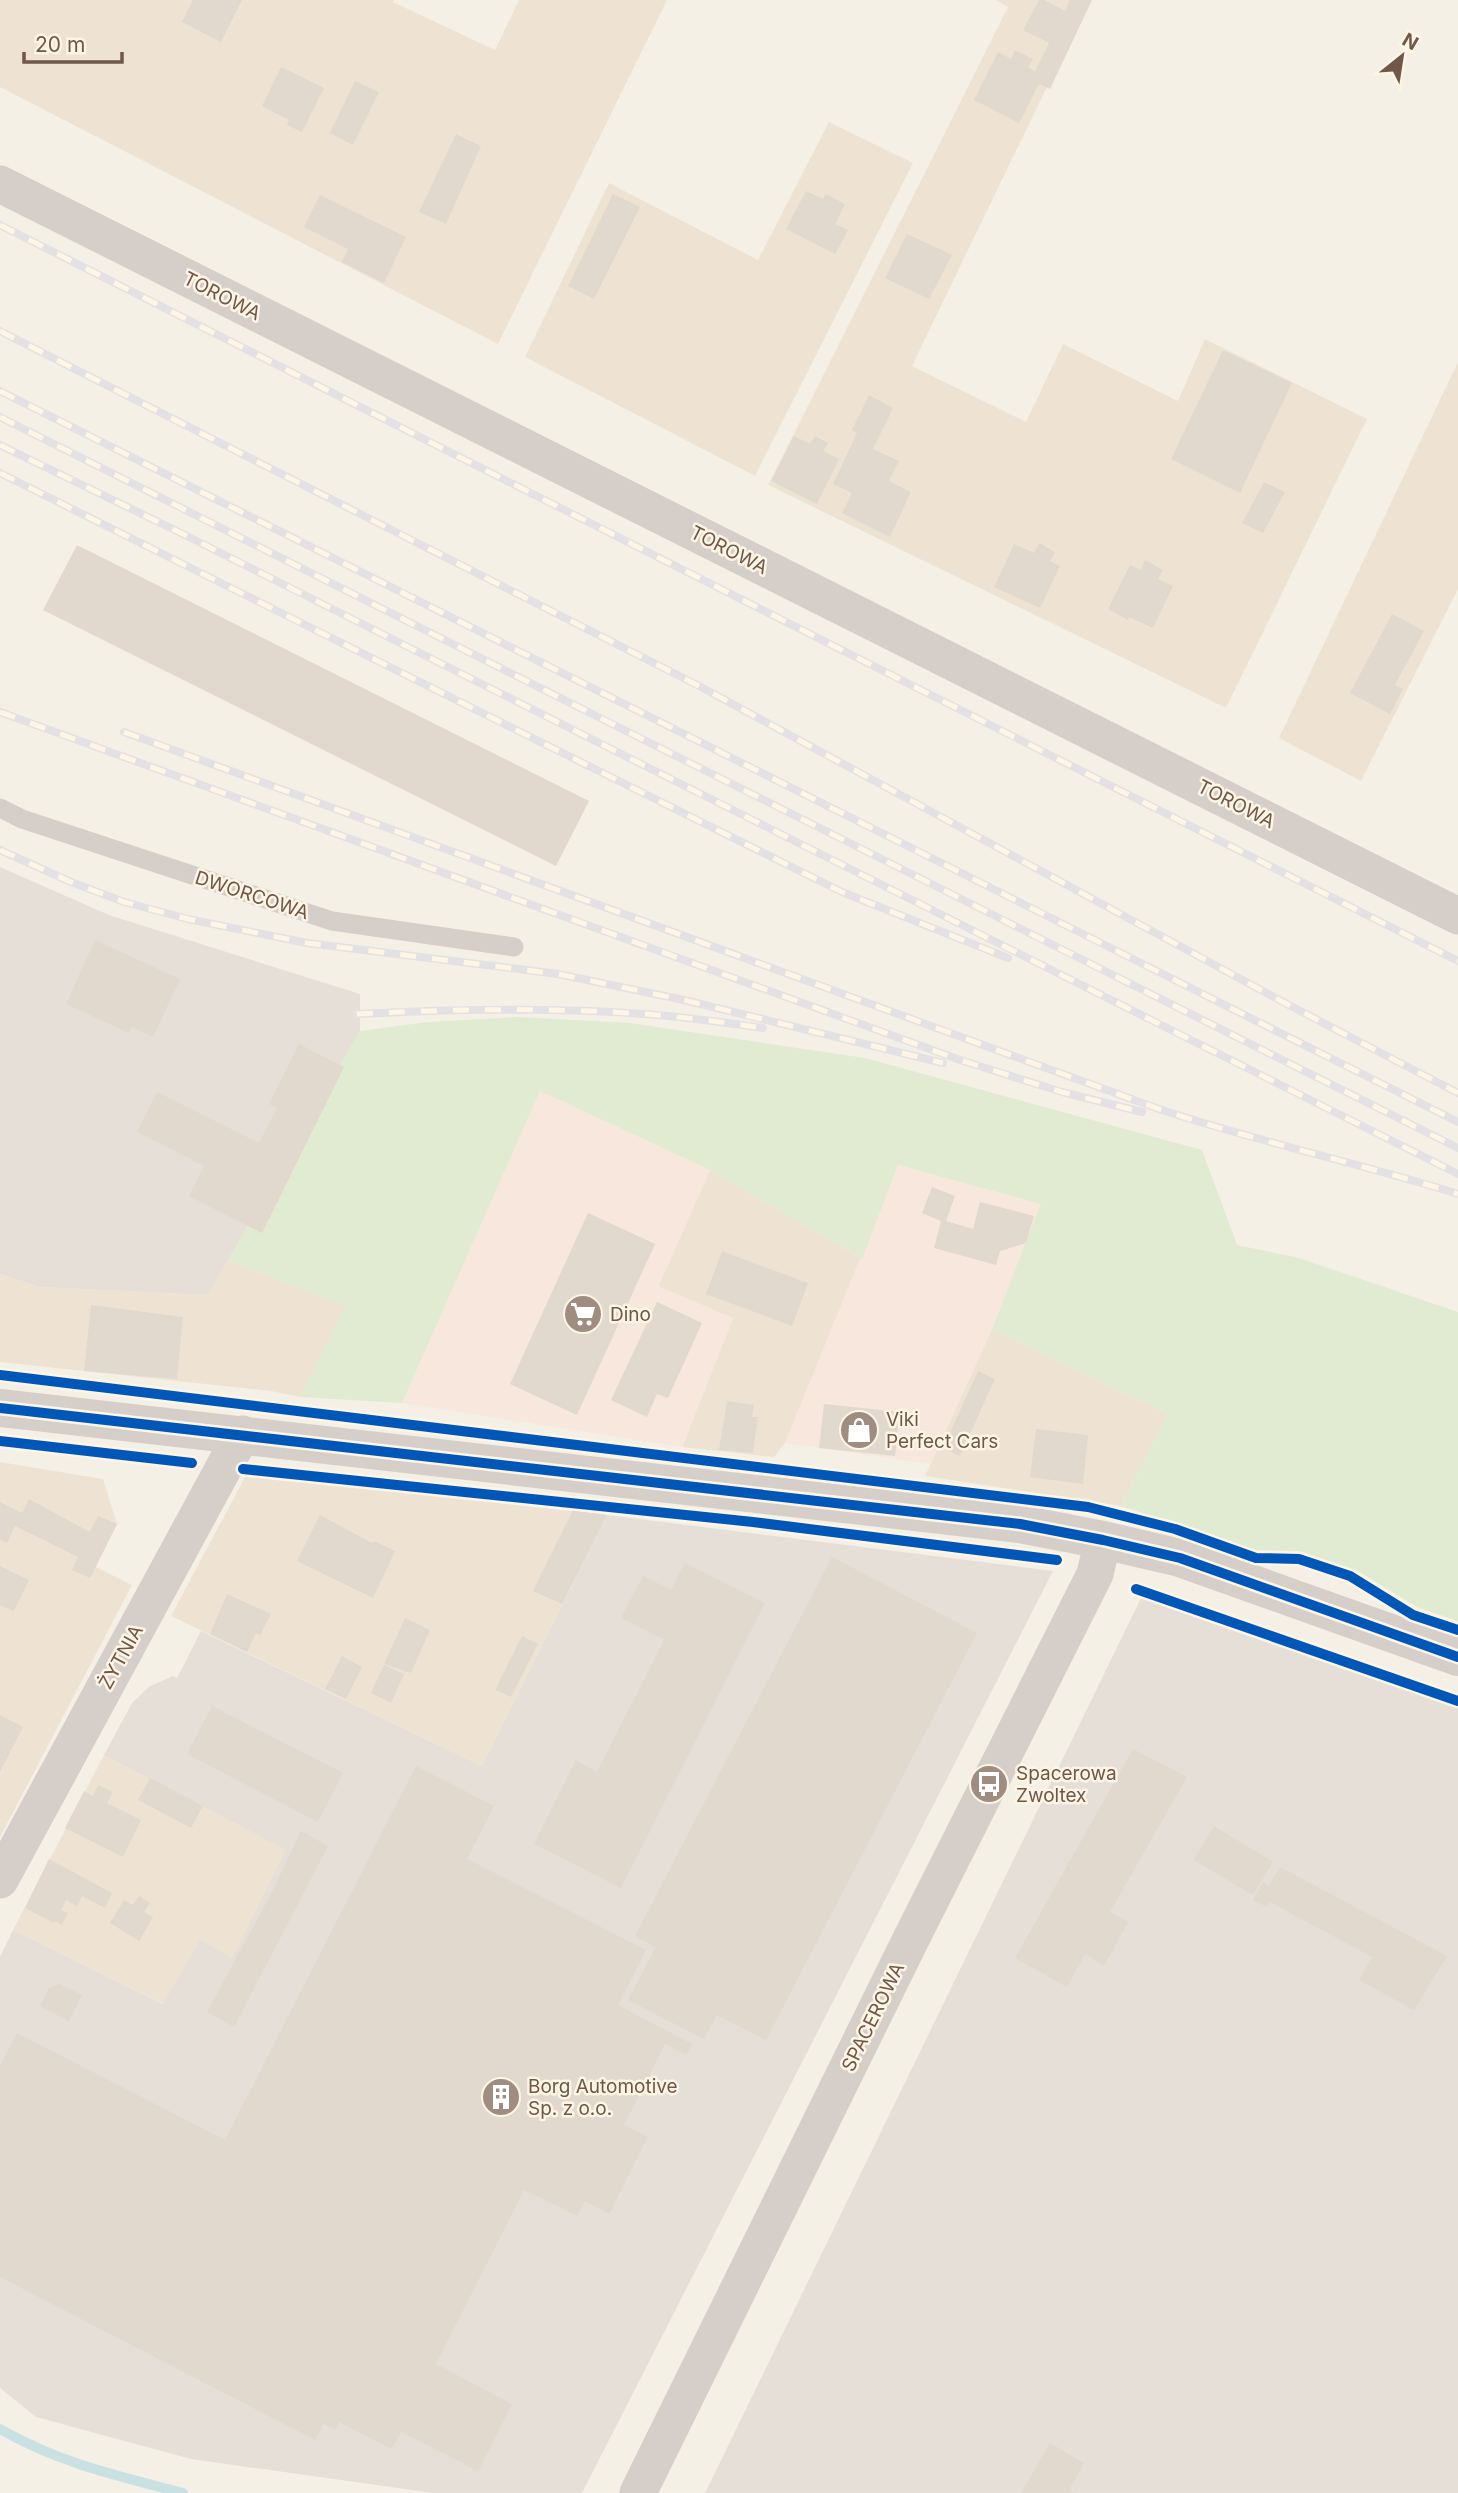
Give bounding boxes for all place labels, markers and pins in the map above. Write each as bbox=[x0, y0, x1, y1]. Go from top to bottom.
supermarket icon: Dino bbox=[562, 1293, 604, 1335]
place label: Dino bbox=[610, 1303, 651, 1326]
place label: Viki Perfect Cars bbox=[886, 1408, 998, 1453]
shop icon: Viki Perfect Cars bbox=[838, 1409, 880, 1451]
place label: Spacerowa Zwoltex bbox=[1016, 1762, 1117, 1807]
bus stop icon: Spacerowa Zwoltex bbox=[968, 1763, 1010, 1805]
place label: Borg Automotive Sp. z o.o. bbox=[528, 2075, 678, 2120]
building icon: Borg Automotive Sp. z o.o. bbox=[480, 2076, 522, 2118]

